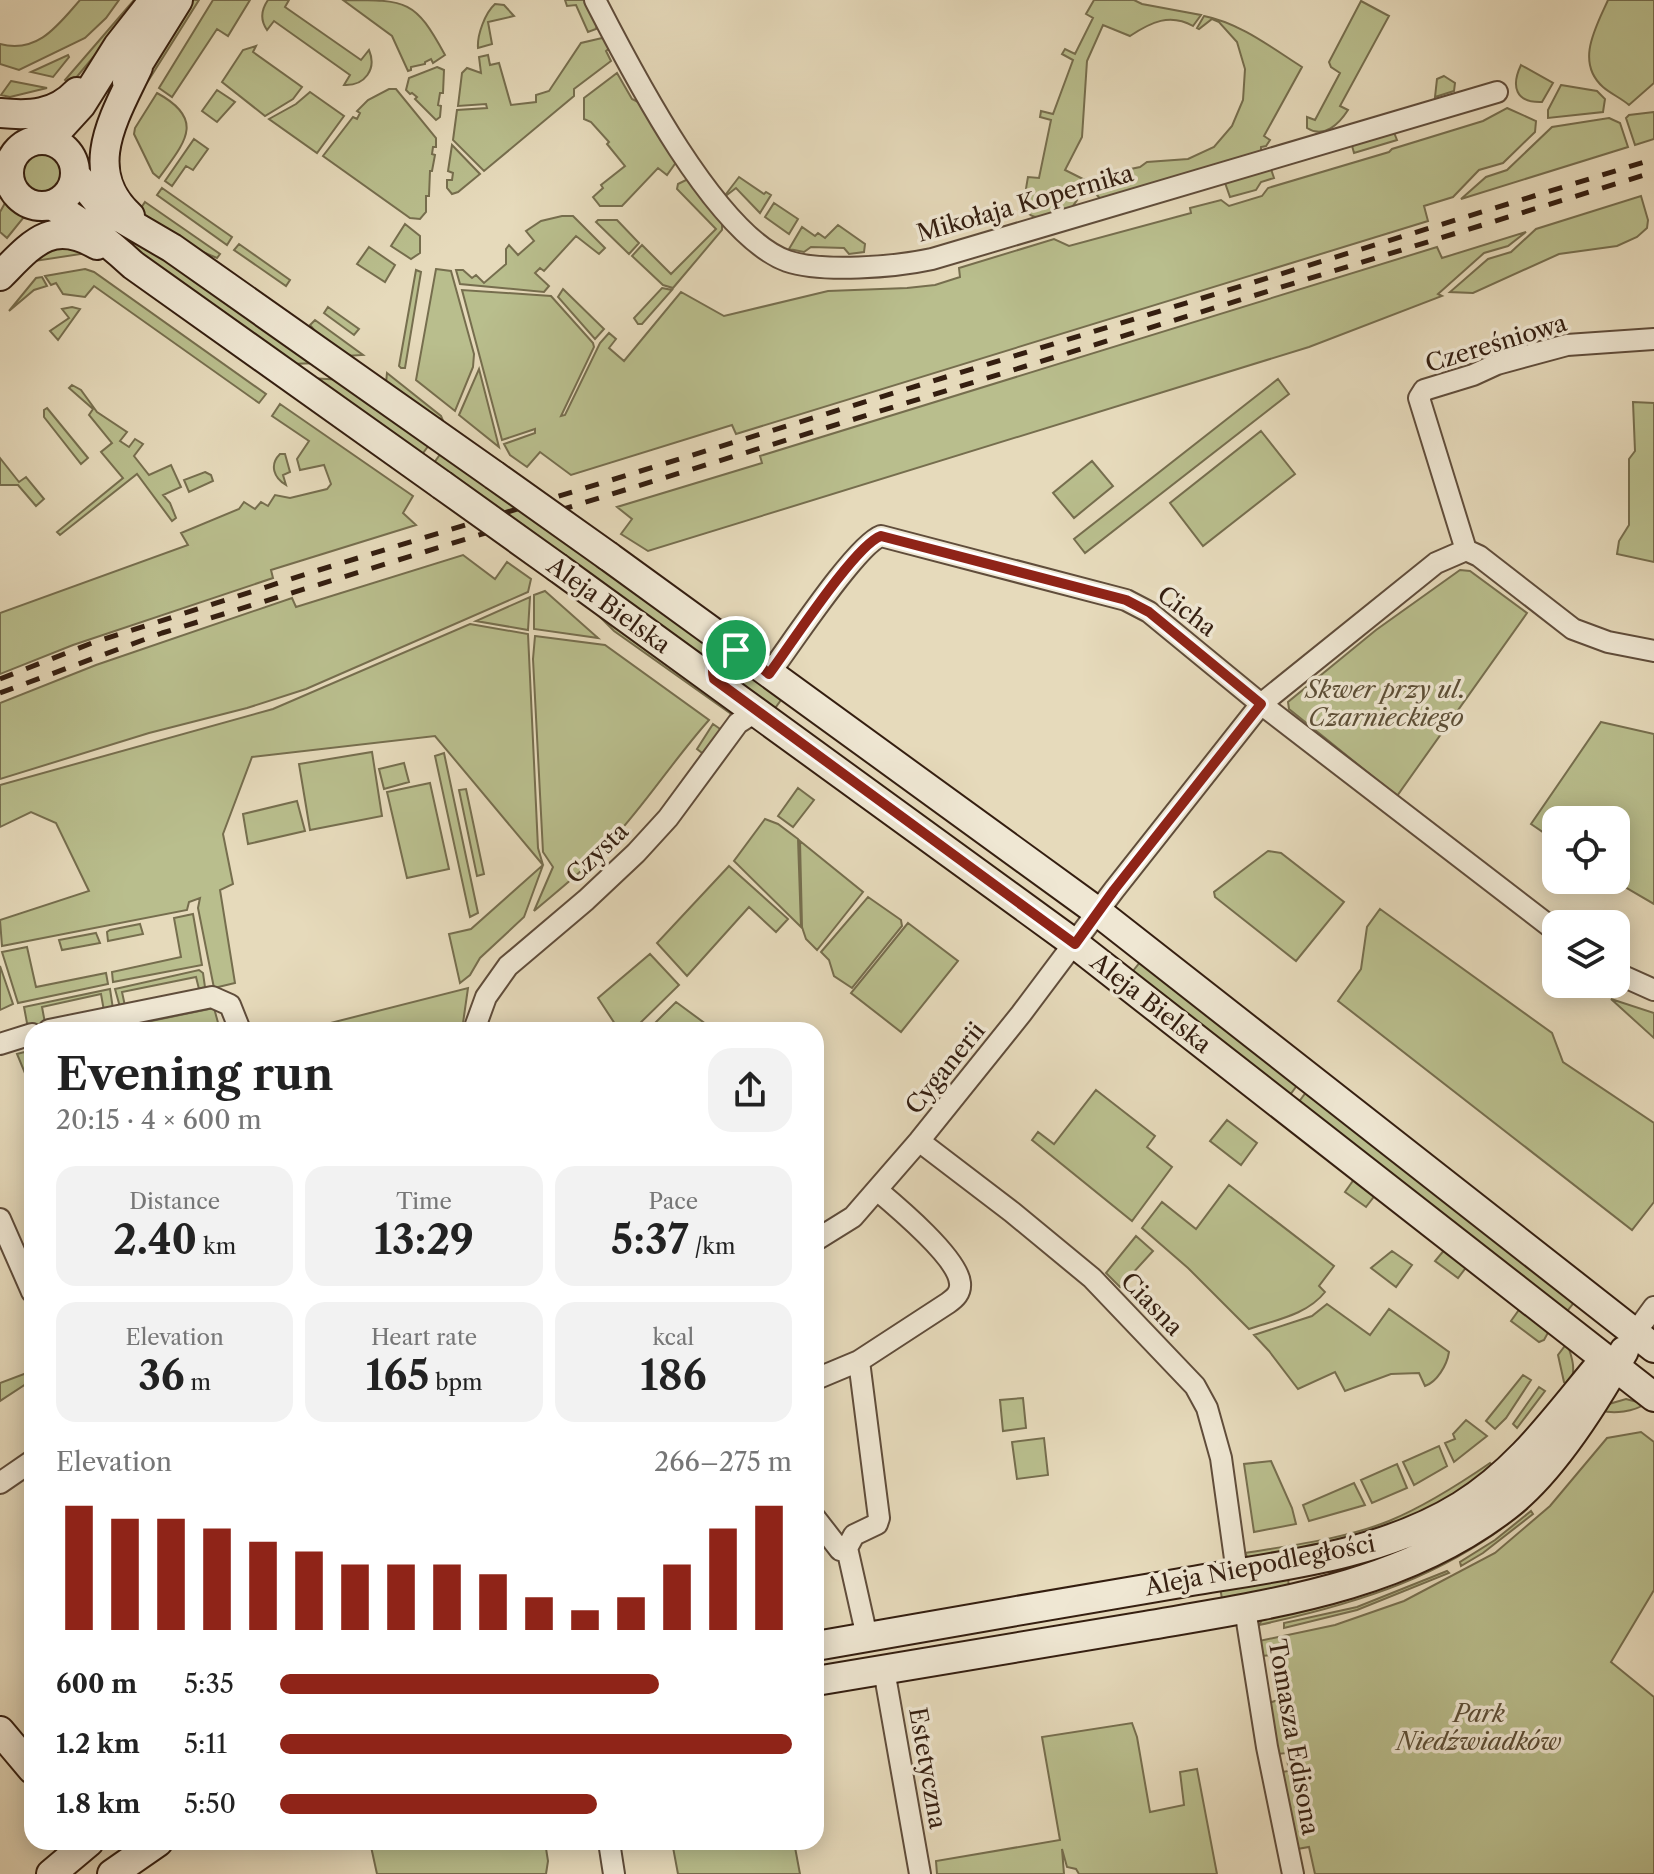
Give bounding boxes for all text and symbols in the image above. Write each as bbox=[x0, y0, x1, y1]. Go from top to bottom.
street label: Mikołaja Kopernika bbox=[913, 158, 1137, 248]
street label: Czereśniowa bbox=[1422, 308, 1570, 378]
street label: Aleja Bielska bbox=[541, 550, 676, 660]
street label: Cicha bbox=[1152, 580, 1222, 643]
pin bbox=[702, 616, 770, 684]
icon: arrive bbox=[714, 628, 758, 672]
park label: Skwer przy ul. Czarnieckiego bbox=[1303, 675, 1467, 732]
map controls bbox=[1542, 806, 1630, 998]
button: locate bbox=[1542, 806, 1630, 894]
street label: Czysta bbox=[560, 816, 634, 890]
button: layers bbox=[1542, 910, 1630, 998]
street label: Aleja Bielska bbox=[1084, 946, 1217, 1059]
street label: Cyganerii bbox=[899, 1016, 991, 1120]
text: Evening run bbox=[56, 1047, 333, 1101]
button: share bbox=[708, 1048, 792, 1132]
text: 20:15 · 4 × 600 m bbox=[56, 1104, 262, 1136]
text: Distance bbox=[129, 1188, 220, 1215]
text: Time bbox=[396, 1188, 452, 1215]
text: Pace bbox=[648, 1188, 698, 1215]
text: 2.40 bbox=[113, 1215, 197, 1264]
text: 13:29 bbox=[374, 1215, 474, 1264]
text: 5:37 bbox=[611, 1215, 689, 1264]
text: km bbox=[197, 1233, 236, 1260]
text: /km bbox=[689, 1233, 736, 1260]
street label: Ciasna bbox=[1115, 1266, 1189, 1342]
text: Elevation bbox=[126, 1324, 224, 1351]
text: Heart rate bbox=[371, 1324, 477, 1351]
text: kcal bbox=[653, 1324, 694, 1351]
text: 36 bbox=[138, 1351, 185, 1400]
text: 165 bbox=[365, 1351, 429, 1400]
text: 186 bbox=[640, 1351, 707, 1400]
text: m bbox=[185, 1369, 211, 1396]
text: bpm bbox=[429, 1369, 483, 1396]
text: Elevation bbox=[56, 1446, 172, 1478]
text: 266–275 m bbox=[654, 1446, 792, 1478]
street label: Aleja Niepodległości bbox=[1141, 1528, 1378, 1602]
street label: Tomasza Edisona bbox=[1263, 1637, 1326, 1837]
text: 600 m bbox=[56, 1668, 137, 1700]
text: 5:35 bbox=[184, 1668, 234, 1700]
park label: Park Niedźwiadków bbox=[1394, 1699, 1562, 1756]
street label: Estetyczna bbox=[903, 1705, 953, 1831]
text: 1.2 km bbox=[56, 1728, 140, 1760]
text: 5:11 bbox=[184, 1728, 227, 1760]
text: 1.8 km bbox=[56, 1788, 140, 1820]
text: 5:50 bbox=[184, 1788, 236, 1820]

